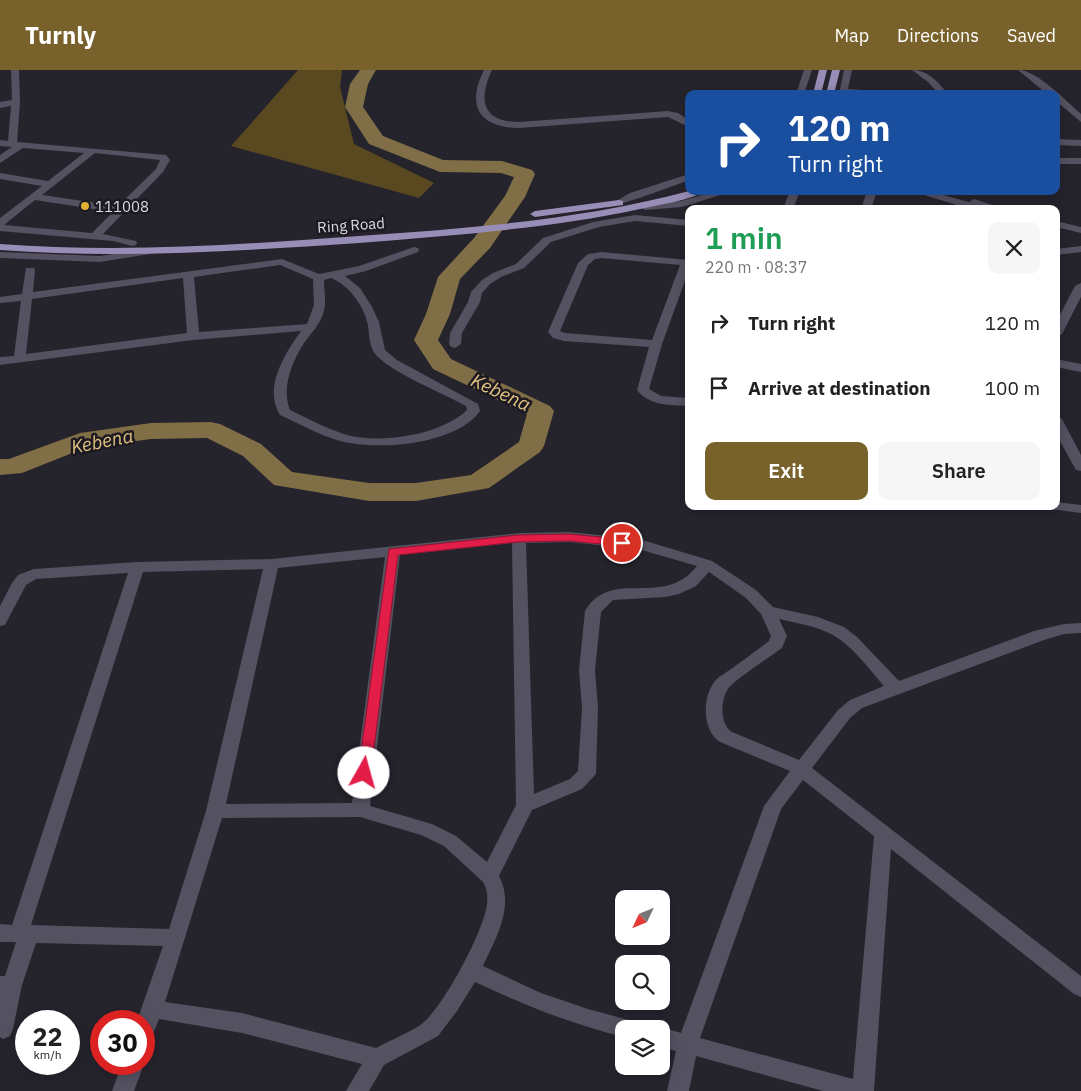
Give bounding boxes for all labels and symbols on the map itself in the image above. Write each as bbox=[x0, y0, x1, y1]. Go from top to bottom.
place label: 111008 bbox=[95, 197, 149, 216]
marker: 111008 bbox=[79, 200, 91, 212]
street label: Ring Road bbox=[317, 213, 385, 237]
water label: Kebena bbox=[467, 368, 535, 416]
water label: Kebena bbox=[69, 423, 135, 459]
pin bbox=[601, 522, 643, 564]
position arrow bbox=[337, 746, 389, 798]
north arrow bbox=[615, 890, 670, 945]
speed limit sign: 30 bbox=[90, 1010, 155, 1075]

